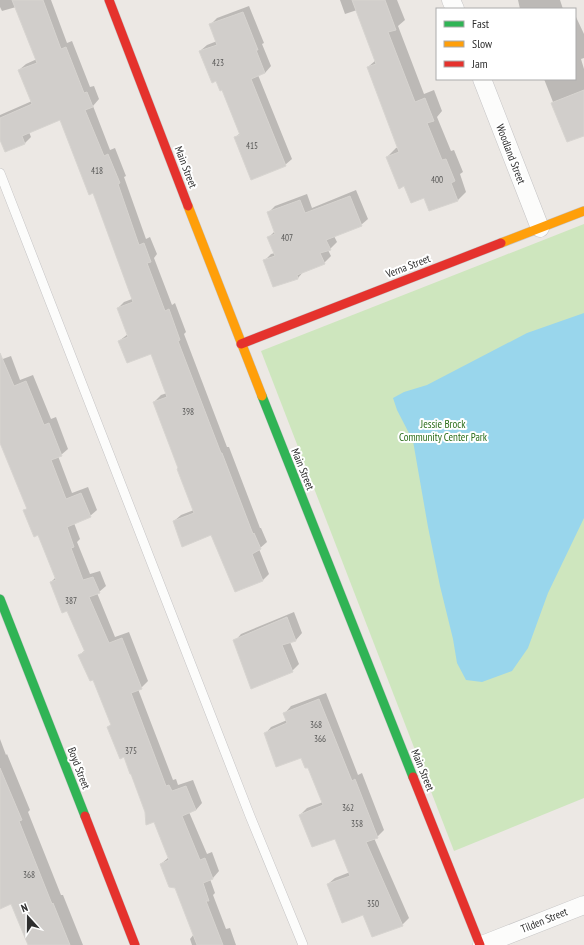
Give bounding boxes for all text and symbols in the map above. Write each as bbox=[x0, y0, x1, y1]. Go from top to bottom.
legend bbox=[436, 8, 576, 80]
text: Fast bbox=[472, 16, 490, 31]
text: Slow bbox=[472, 36, 493, 51]
text: Jam bbox=[471, 56, 488, 71]
house number: 423 bbox=[212, 57, 224, 68]
street label: Woodland Street bbox=[493, 122, 529, 186]
house number: 415 bbox=[246, 140, 258, 151]
street label: Main Street bbox=[172, 144, 200, 190]
house number: 418 bbox=[91, 165, 103, 176]
house number: 400 bbox=[431, 174, 443, 185]
house number: 407 bbox=[281, 232, 293, 243]
street label: Verna Street bbox=[383, 251, 432, 281]
house number: 398 bbox=[182, 406, 194, 417]
park label: Jessie Brock Community Center Park bbox=[399, 417, 488, 444]
street label: Main Street bbox=[288, 446, 318, 492]
house number: 387 bbox=[65, 595, 77, 606]
house number: 368 bbox=[310, 719, 322, 730]
house number: 366 bbox=[314, 733, 326, 744]
street label: Boyd Street bbox=[65, 745, 93, 791]
house number: 375 bbox=[125, 745, 137, 756]
street label: Main Street bbox=[408, 747, 438, 793]
house number: 362 bbox=[342, 802, 354, 813]
house number: 358 bbox=[351, 818, 363, 829]
house number: 368 bbox=[23, 869, 35, 880]
north arrow bbox=[8, 897, 48, 937]
house number: 350 bbox=[367, 898, 379, 909]
text: N bbox=[19, 900, 30, 915]
street label: Tilden Street bbox=[519, 904, 569, 936]

